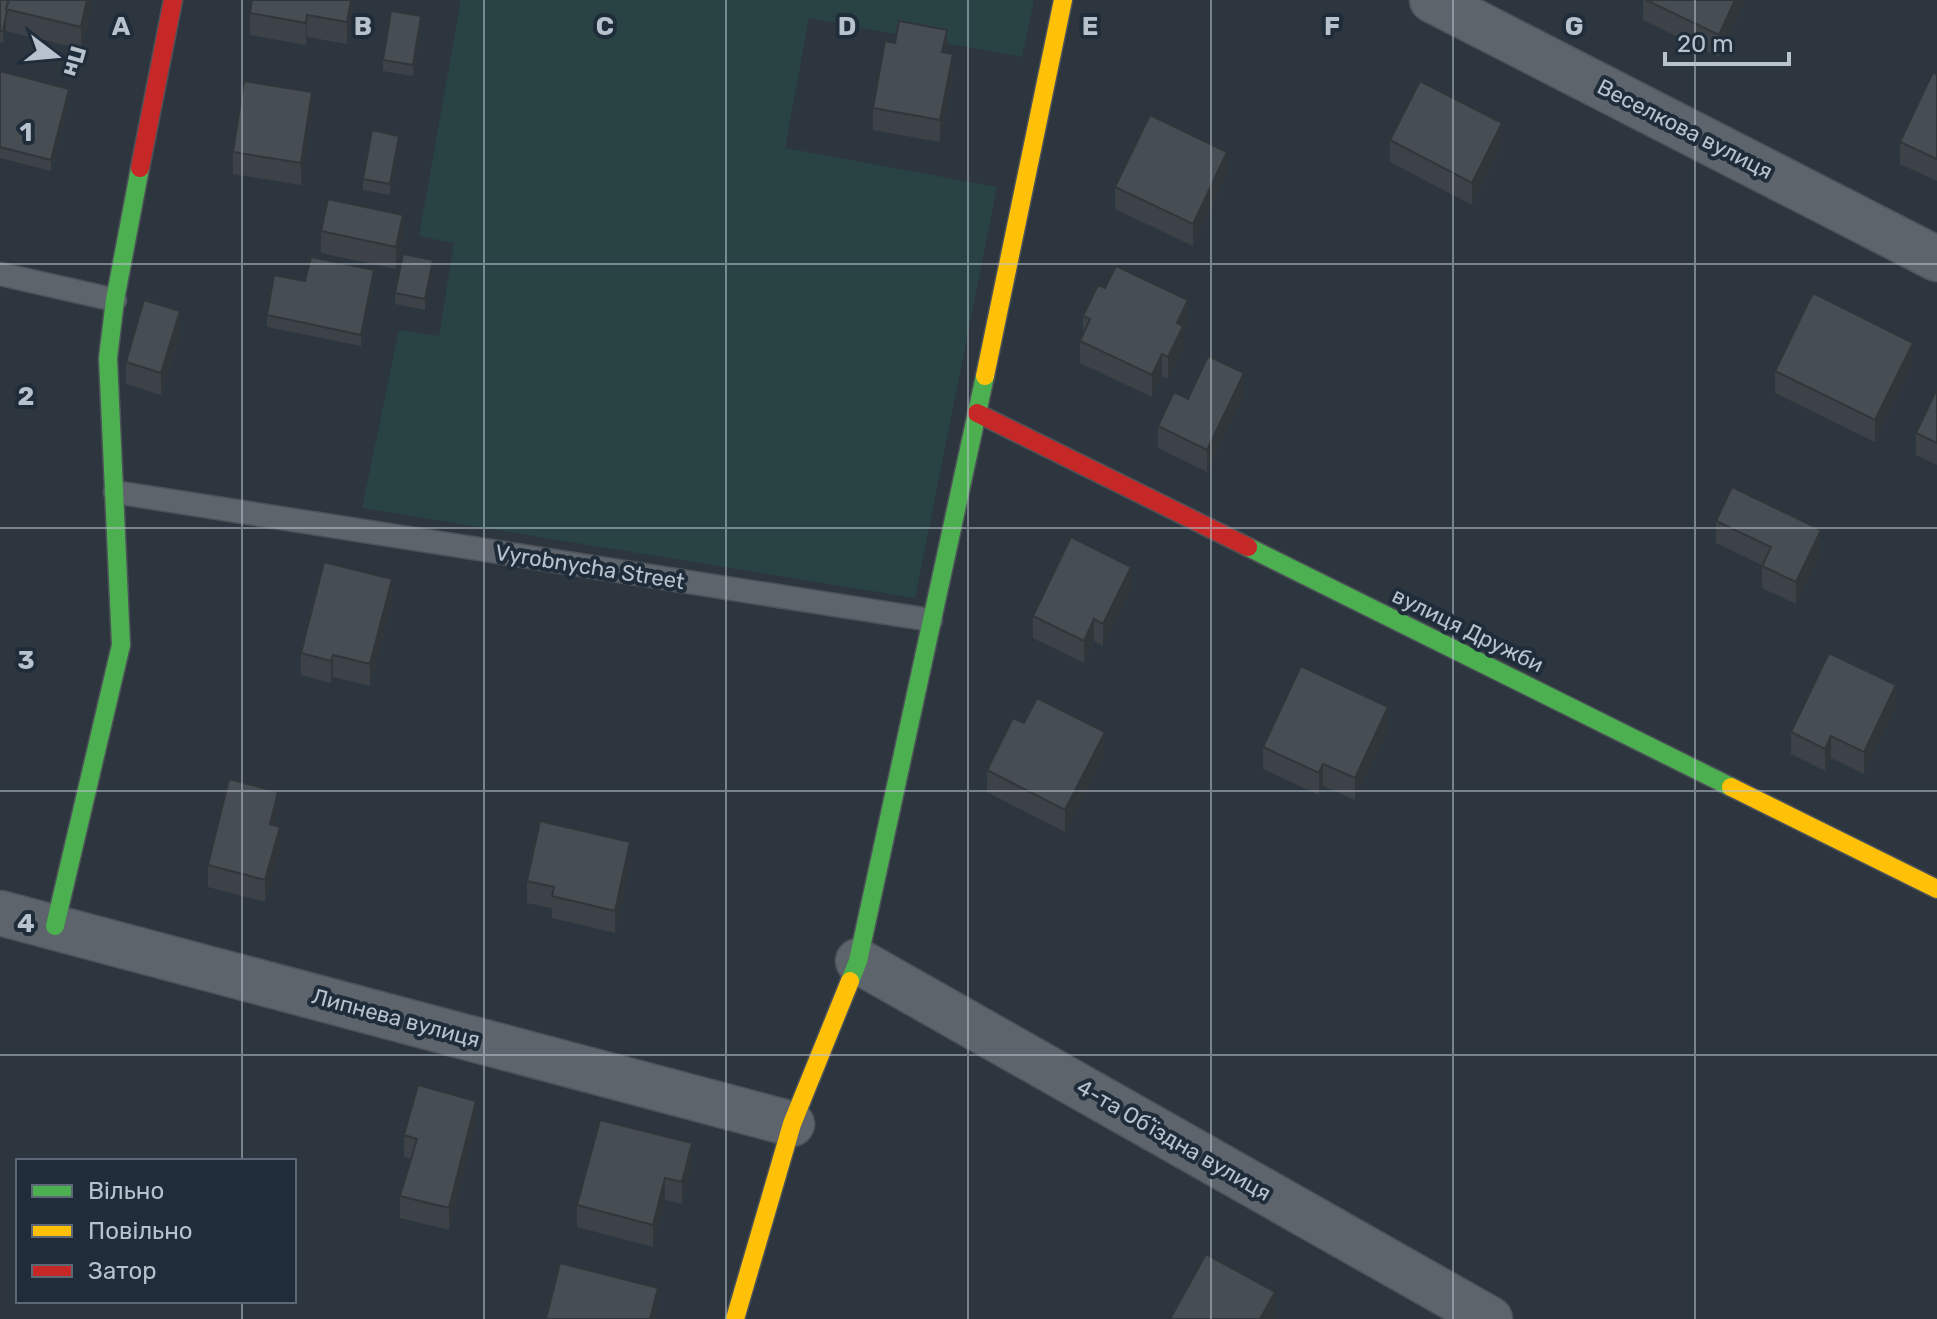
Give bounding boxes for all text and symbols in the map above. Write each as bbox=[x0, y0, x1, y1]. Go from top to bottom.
text: A bbox=[112, 11, 131, 42]
text: B bbox=[354, 11, 372, 42]
text: C bbox=[596, 11, 614, 42]
text: D bbox=[838, 11, 856, 42]
text: E bbox=[1082, 11, 1098, 42]
text: F bbox=[1324, 11, 1340, 42]
text: G bbox=[1565, 11, 1583, 42]
north arrow bbox=[16, 16, 96, 96]
scale bar bbox=[1665, 16, 1789, 66]
text: 20 m bbox=[1677, 30, 1734, 58]
text: Пн bbox=[58, 43, 92, 80]
street label: Веселкова вулиця bbox=[1593, 73, 1777, 185]
text: 1 bbox=[20, 117, 32, 148]
text: 2 bbox=[18, 381, 34, 412]
street label: Vyrobnycha Street bbox=[493, 539, 687, 595]
street label: вулиця Дружби bbox=[1388, 582, 1548, 678]
text: 3 bbox=[17, 645, 35, 676]
text: 4 bbox=[17, 908, 35, 939]
street label: Липнева вулиця bbox=[309, 983, 483, 1053]
street label: 4-та Обʼїздна вулиця bbox=[1072, 1073, 1276, 1207]
legend bbox=[16, 1159, 296, 1303]
text: Вільно bbox=[88, 1177, 164, 1205]
text: Повільно bbox=[88, 1217, 193, 1245]
text: Затор bbox=[88, 1257, 157, 1285]

